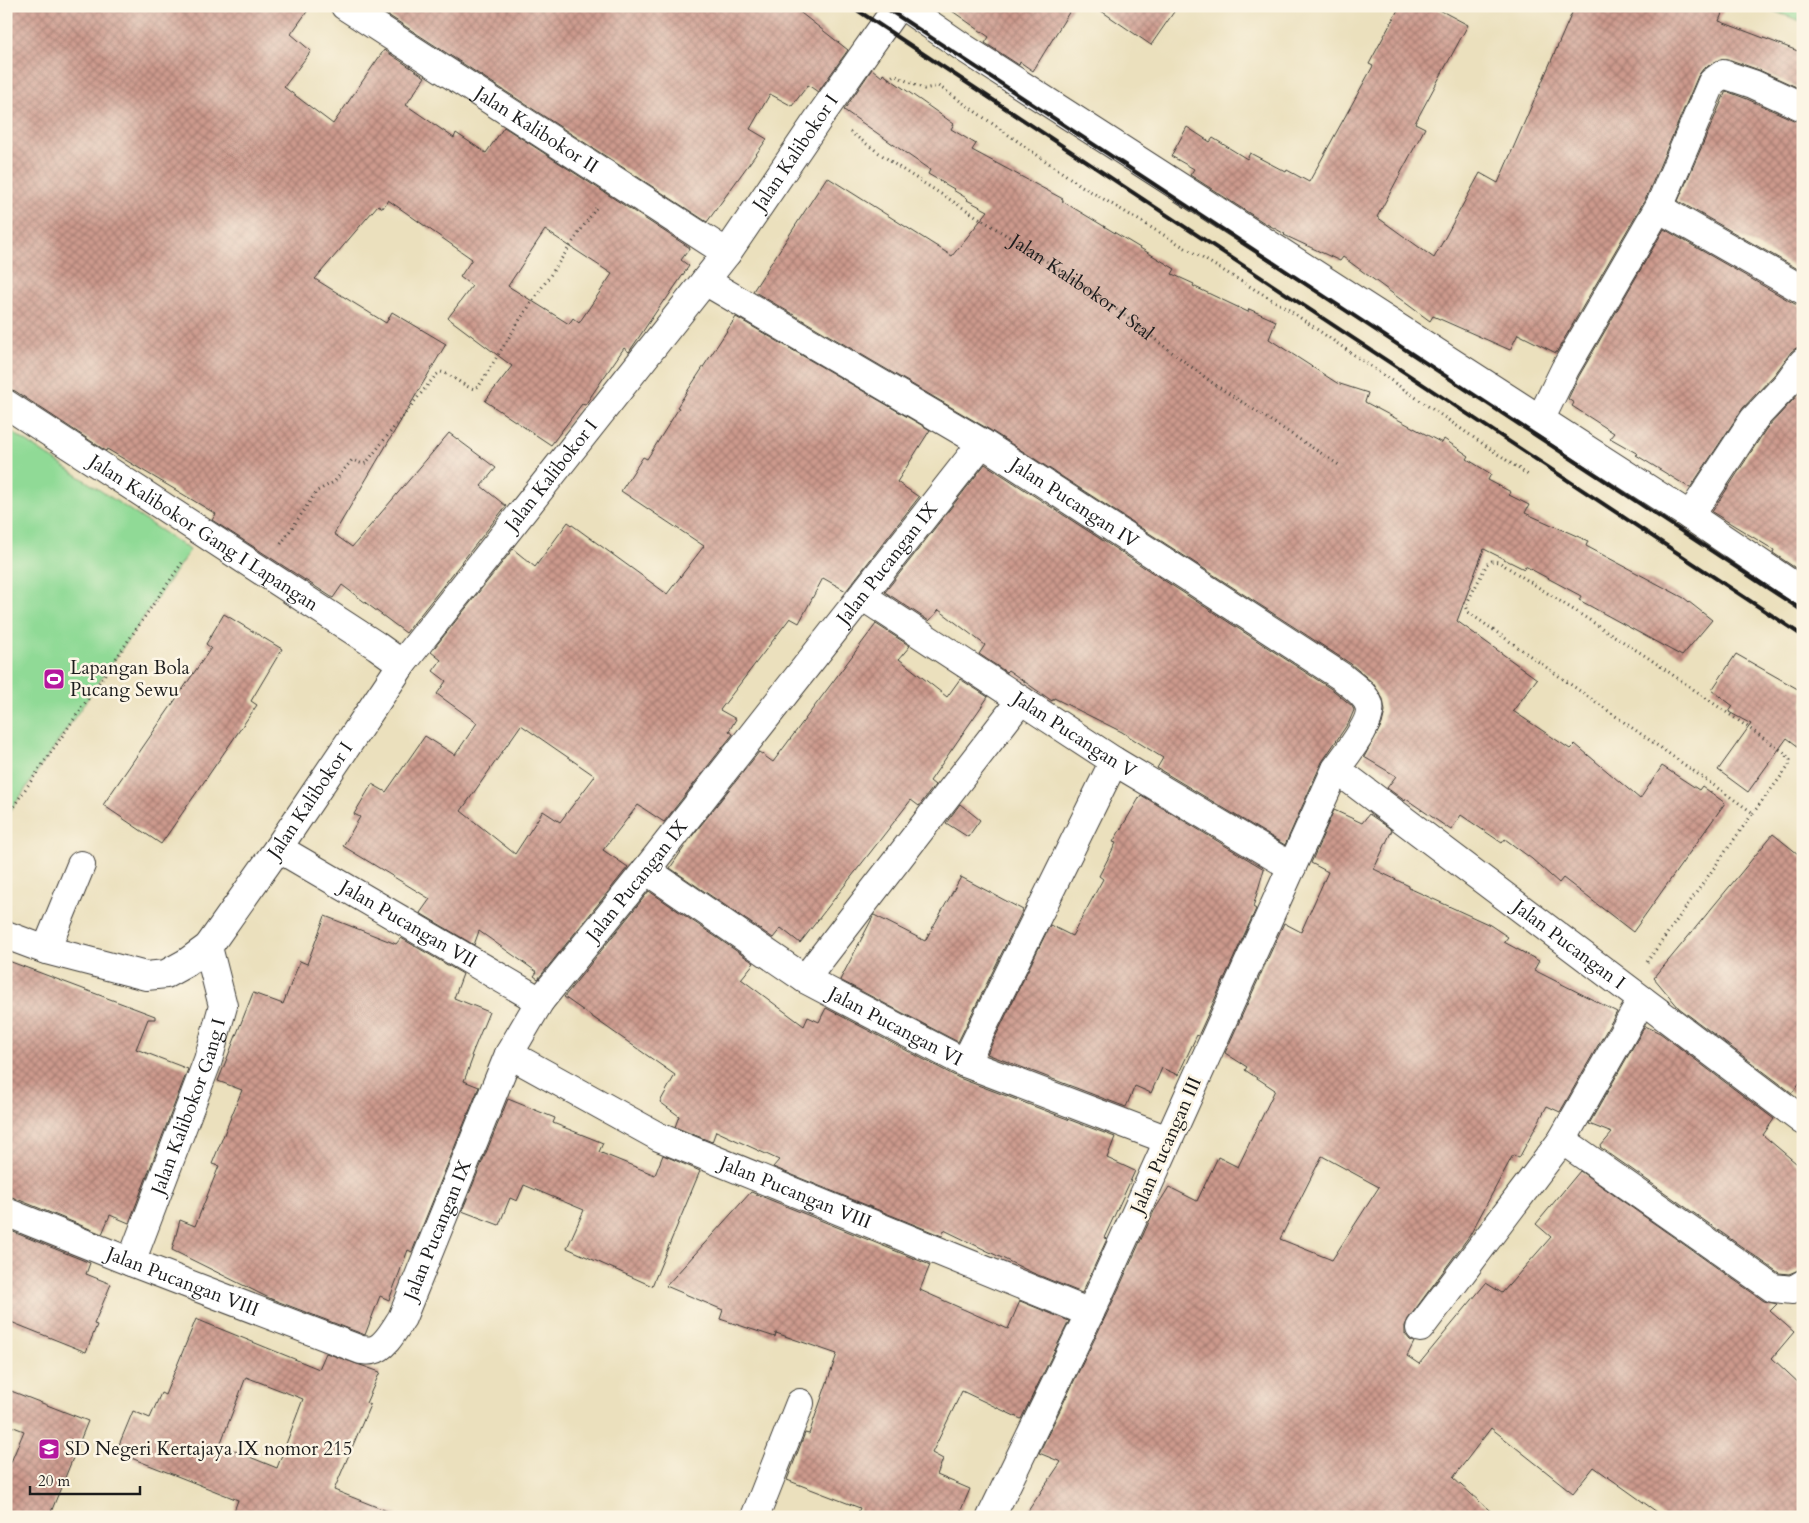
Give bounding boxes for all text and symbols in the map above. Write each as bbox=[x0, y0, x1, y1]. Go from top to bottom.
street label: Jalan Kalibokor II bbox=[467, 79, 603, 179]
street label: Jalan Kalibokor I bbox=[745, 89, 845, 218]
street label: Jalan Kalibokor I Stal bbox=[1003, 226, 1159, 346]
street label: Jalan Kalibokor I bbox=[497, 414, 604, 539]
street label: Jalan Kalibokor Gang I Lapangan bbox=[81, 447, 324, 617]
street label: Jalan Pucangan IV bbox=[1003, 450, 1144, 554]
street label: Jalan Pucangan IX bbox=[829, 497, 944, 632]
place label: Lapangan Bola Pucang Sewu bbox=[70, 655, 190, 703]
sports icon: Lapangan Bola Pucang Sewu bbox=[42, 667, 66, 691]
street label: Jalan Pucangan V bbox=[1006, 684, 1141, 784]
street label: Jalan Kalibokor I bbox=[260, 737, 359, 866]
street label: Jalan Pucangan IX bbox=[578, 814, 694, 949]
street label: Jalan Pucangan VII bbox=[332, 872, 482, 974]
street label: Jalan Pucangan I bbox=[1505, 892, 1631, 996]
street label: Jalan Pucangan VI bbox=[821, 979, 967, 1072]
street label: Jalan Kalibokor Gang I bbox=[144, 1015, 232, 1201]
street label: Jalan Pucangan III bbox=[1123, 1073, 1208, 1220]
street label: Jalan Pucangan VIII bbox=[713, 1149, 875, 1235]
street label: Jalan Pucangan IX bbox=[396, 1156, 478, 1307]
street label: Jalan Pucangan VIII bbox=[100, 1239, 263, 1323]
place label: SD Negeri Kertajaya IX nomor 215 bbox=[65, 1436, 353, 1462]
school or university icon: SD Negeri Kertajaya IX nomor 215 bbox=[37, 1437, 61, 1461]
scale bar bbox=[30, 1463, 140, 1495]
text: 20 m bbox=[38, 1471, 70, 1491]

